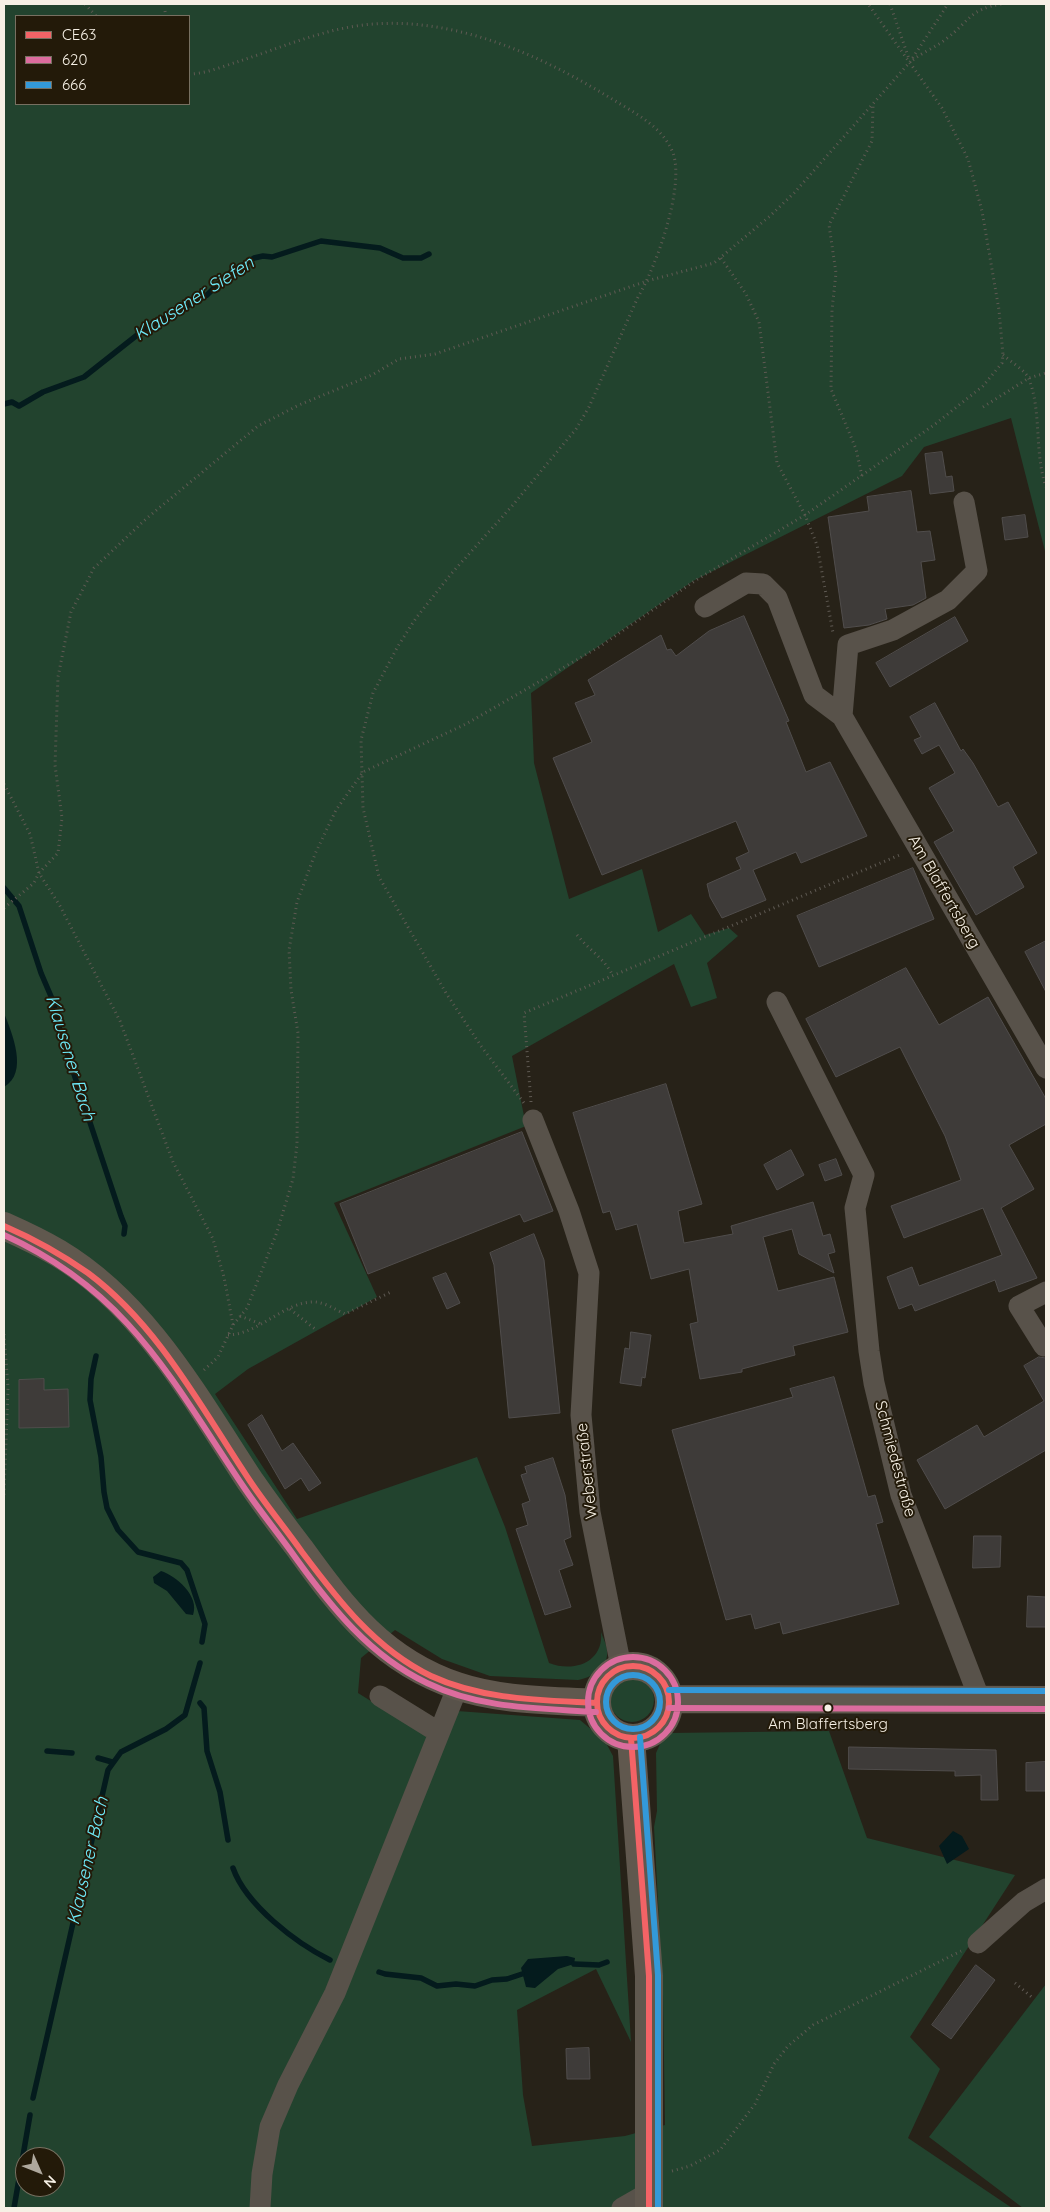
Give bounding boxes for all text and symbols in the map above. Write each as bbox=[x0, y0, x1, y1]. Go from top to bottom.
legend bbox=[15, 15, 190, 105]
text: CE63 bbox=[62, 25, 96, 44]
text: 620 bbox=[62, 50, 87, 69]
text: 666 bbox=[62, 75, 86, 94]
water label: Klausener Siefen bbox=[130, 252, 258, 346]
street label: Am Blaffertsberg bbox=[904, 832, 984, 952]
water label: Klausener Bach bbox=[41, 992, 99, 1124]
street label: Schmiedestraße bbox=[870, 1399, 920, 1519]
street label: Weberstraße bbox=[572, 1422, 602, 1520]
marker: Am Blaffertsberg bbox=[823, 1703, 833, 1713]
place label: Am Blaffertsberg bbox=[768, 1715, 888, 1733]
water label: Klausener Bach bbox=[63, 1795, 113, 1927]
north arrow bbox=[15, 2147, 65, 2197]
text: N bbox=[40, 2172, 60, 2192]

